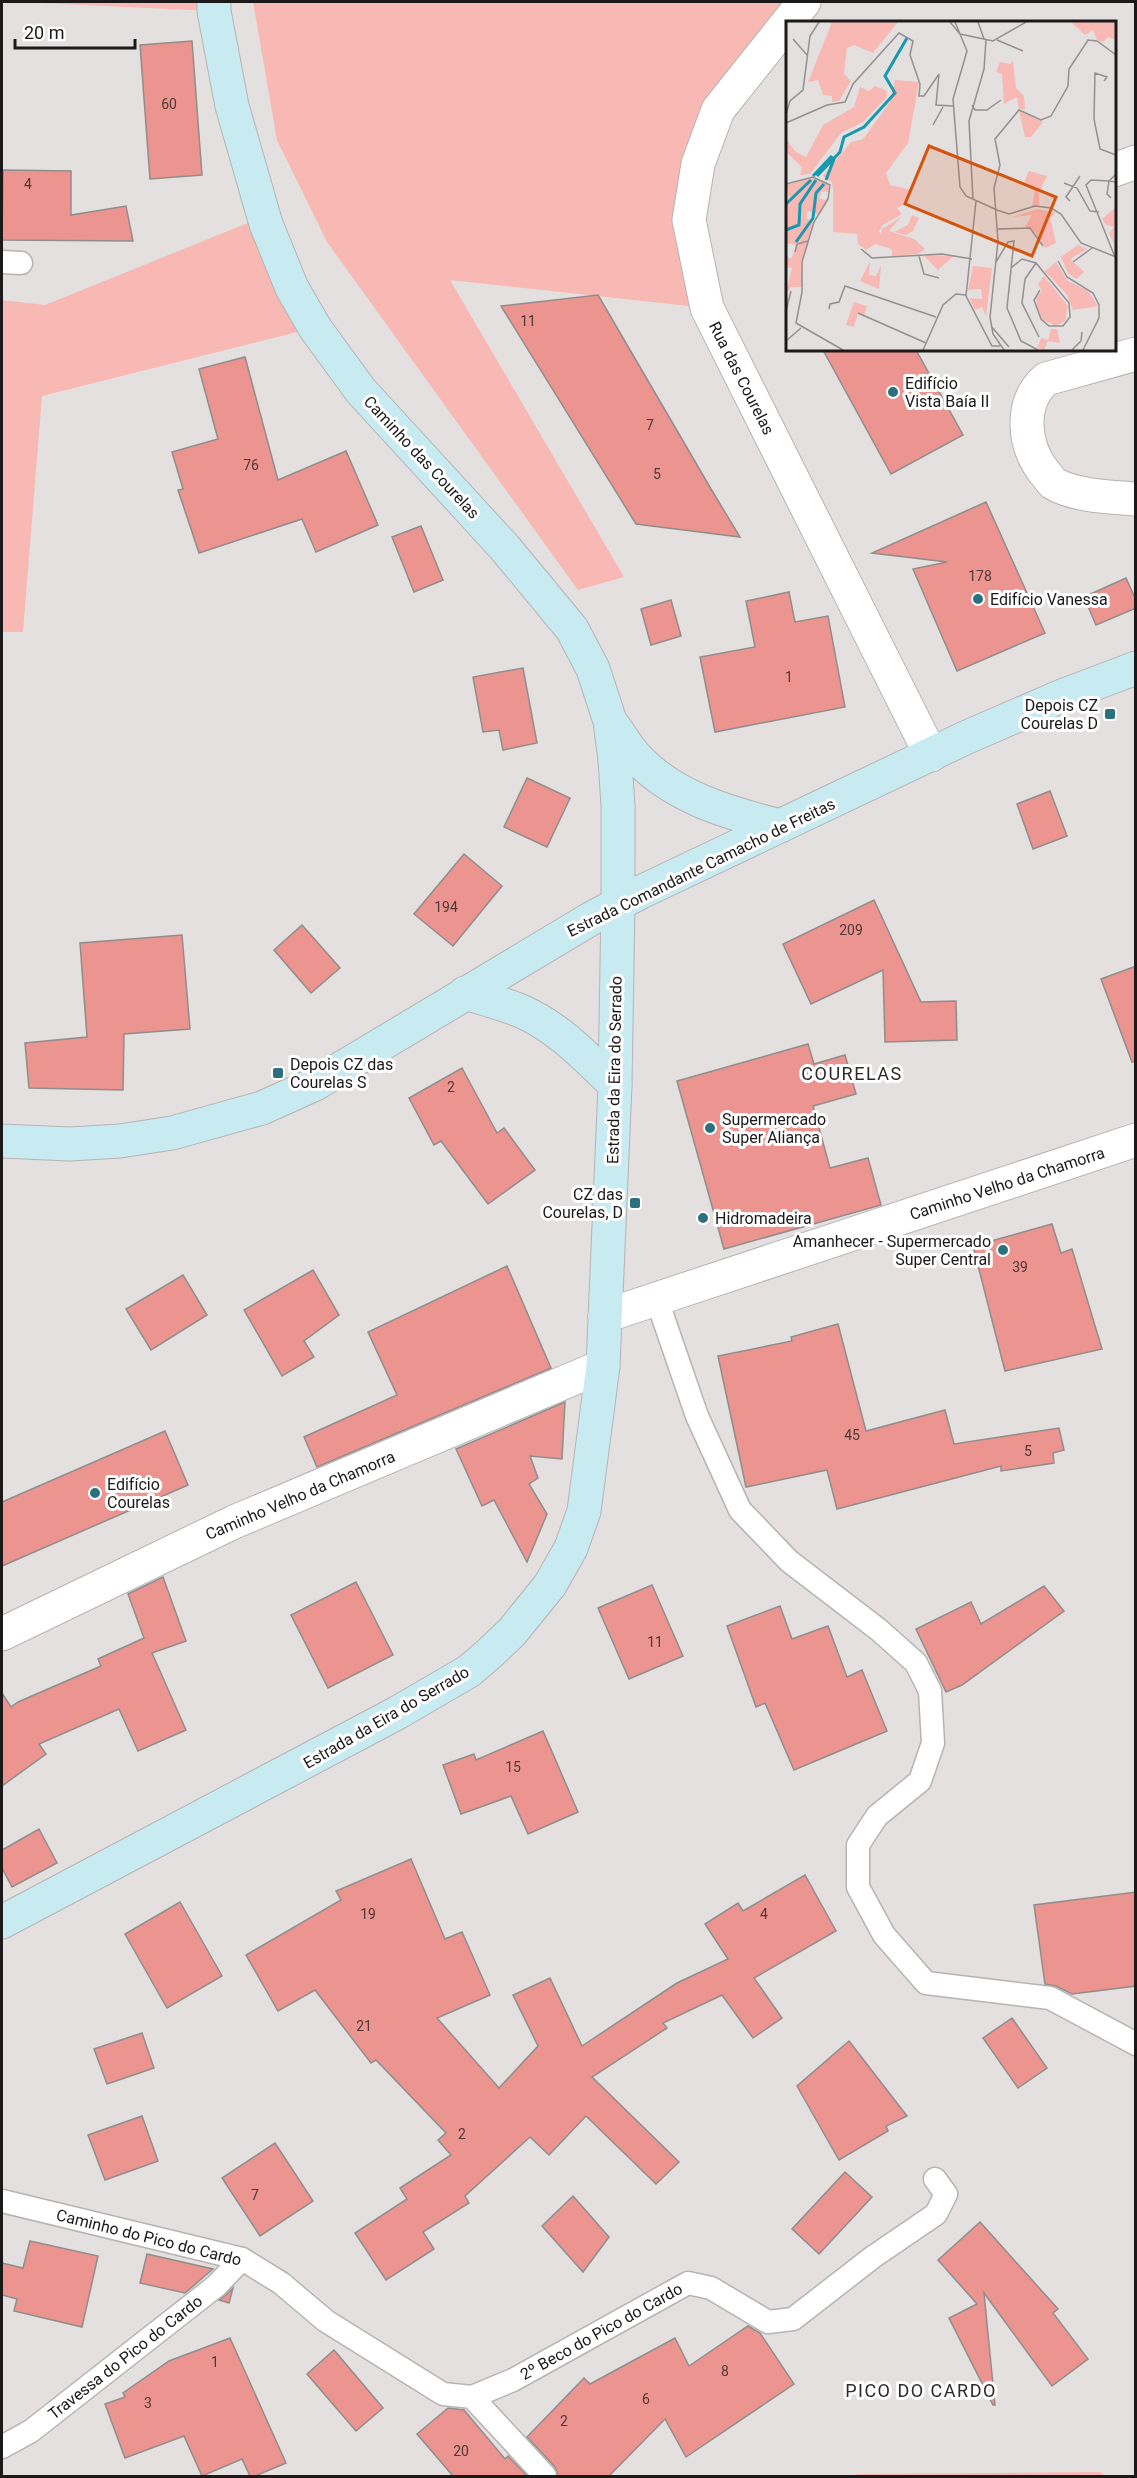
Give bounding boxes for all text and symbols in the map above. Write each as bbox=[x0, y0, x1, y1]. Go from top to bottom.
scale bar bbox=[15, 12, 135, 50]
inset map bbox=[786, 21, 1116, 351]
text: 20 m bbox=[24, 22, 64, 43]
house number: 60 bbox=[161, 96, 177, 112]
house number: 4 bbox=[24, 176, 32, 192]
house number: 11 bbox=[520, 313, 536, 329]
street label: Rua das Courelas bbox=[705, 319, 778, 438]
place label: Edifício Vista Baía II bbox=[905, 374, 989, 411]
marker: Edifício Vista Baía II bbox=[886, 385, 900, 399]
street label: Caminho das Courelas bbox=[360, 392, 483, 523]
house number: 7 bbox=[646, 417, 654, 433]
house number: 76 bbox=[243, 457, 259, 473]
house number: 5 bbox=[653, 466, 661, 482]
house number: 178 bbox=[968, 568, 992, 584]
place label: Edifício Vanessa bbox=[990, 590, 1108, 609]
marker: Edifício Vanessa bbox=[971, 592, 985, 606]
house number: 1 bbox=[785, 669, 793, 685]
place label: Depois CZ Courelas D bbox=[1021, 696, 1098, 733]
marker: Depois CZ Courelas D bbox=[1103, 707, 1117, 721]
street label: Estrada Comandante Camacho de Freitas bbox=[564, 794, 838, 941]
house number: 194 bbox=[434, 899, 458, 915]
house number: 209 bbox=[839, 922, 863, 938]
street label: Estrada da Eira do Serrado bbox=[603, 976, 626, 1164]
place label: Depois CZ das Courelas S bbox=[290, 1055, 393, 1092]
district label: COURELAS bbox=[801, 1063, 903, 1084]
marker: Depois CZ das Courelas S bbox=[271, 1066, 285, 1080]
house number: 2 bbox=[447, 1079, 455, 1095]
place label: Supermercado Super Aliança bbox=[722, 1110, 826, 1147]
marker: Supermercado Super Aliança bbox=[703, 1121, 717, 1135]
street label: Caminho Velho da Chamorra bbox=[907, 1143, 1107, 1224]
place label: CZ das Courelas, D bbox=[542, 1185, 623, 1222]
marker: CZ das Courelas, D bbox=[628, 1196, 642, 1210]
place label: Hidromadeira bbox=[715, 1209, 812, 1228]
marker: Hidromadeira bbox=[696, 1211, 710, 1225]
place label: Amanhecer - Supermercado Super Central bbox=[793, 1232, 991, 1269]
marker: Amanhecer - Supermercado Super Central bbox=[996, 1243, 1010, 1257]
house number: 39 bbox=[1012, 1259, 1028, 1275]
house number: 45 bbox=[844, 1427, 860, 1443]
house number: 5 bbox=[1024, 1443, 1032, 1459]
street label: Caminho Velho da Chamorra bbox=[203, 1447, 398, 1544]
place label: Edifício Courelas bbox=[107, 1475, 170, 1512]
marker: Edifício Courelas bbox=[88, 1486, 102, 1500]
house number: 11 bbox=[647, 1634, 663, 1650]
street label: Estrada da Eira do Serrado bbox=[300, 1662, 472, 1773]
house number: 15 bbox=[505, 1759, 521, 1775]
house number: 19 bbox=[360, 1906, 376, 1922]
house number: 4 bbox=[760, 1906, 768, 1922]
house number: 21 bbox=[356, 2018, 372, 2034]
house number: 2 bbox=[458, 2126, 466, 2142]
house number: 7 bbox=[251, 2187, 259, 2203]
street label: Caminho do Pico do Cardo bbox=[54, 2205, 243, 2270]
street label: 2º Beco do Pico do Cardo bbox=[517, 2279, 686, 2384]
street label: Travessa do Pico do Cardo bbox=[45, 2291, 206, 2423]
house number: 1 bbox=[211, 2354, 219, 2370]
house number: 8 bbox=[721, 2363, 729, 2379]
district label: PICO DO CARDO bbox=[845, 2380, 997, 2401]
house number: 6 bbox=[642, 2391, 650, 2407]
house number: 3 bbox=[144, 2395, 152, 2411]
house number: 2 bbox=[560, 2413, 568, 2429]
house number: 20 bbox=[453, 2443, 469, 2459]

